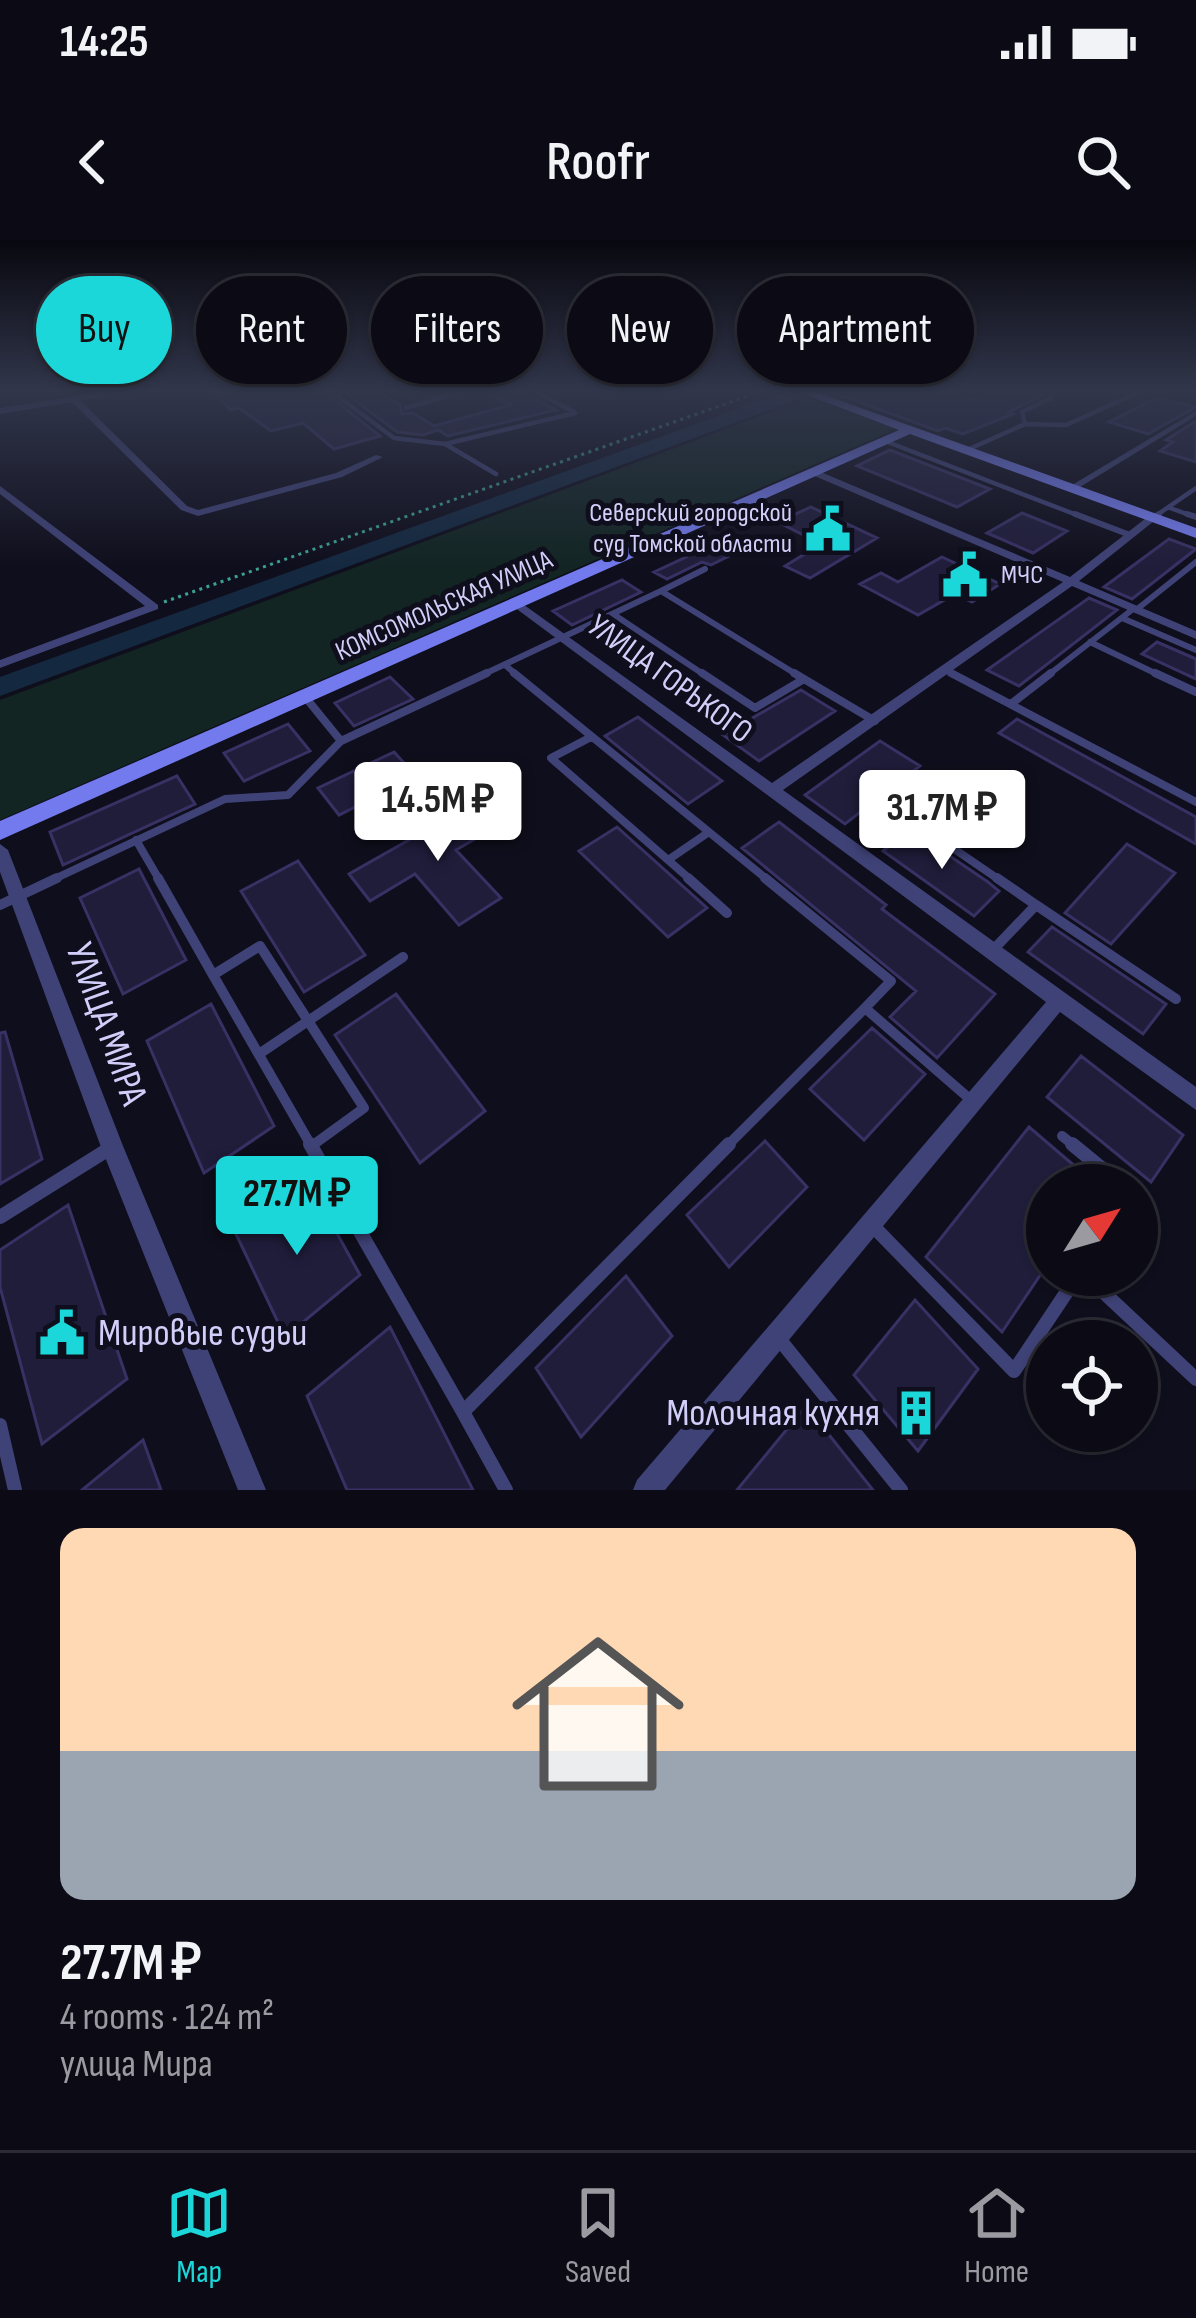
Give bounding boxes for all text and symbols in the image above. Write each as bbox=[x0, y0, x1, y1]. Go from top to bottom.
text: 14:25 bbox=[60, 15, 148, 70]
icon: back bbox=[60, 129, 126, 195]
icon: search bbox=[1070, 129, 1136, 195]
text: Roofr bbox=[546, 130, 650, 195]
chip: Buy bbox=[36, 276, 172, 384]
chip: Rent bbox=[196, 276, 347, 384]
chip: Filters bbox=[371, 276, 543, 384]
chip: New bbox=[567, 276, 713, 384]
chip: Apartment bbox=[737, 276, 974, 384]
place label: Северский городской суд Томской области bbox=[589, 497, 792, 560]
public building icon: Северский городской суд Томской области bbox=[803, 504, 853, 554]
street label: КОМСОМОЛЬСКАЯ УЛИЦА bbox=[331, 544, 558, 668]
public building icon: МЧС bbox=[940, 550, 990, 600]
place label: МЧС bbox=[1001, 559, 1043, 591]
street label: УЛИЦА ГОРЬКОГО bbox=[580, 606, 760, 752]
pin: 14.5M ₽ bbox=[327, 762, 549, 864]
pin: 31.7M ₽ bbox=[831, 770, 1053, 872]
text: 14.5M ₽ bbox=[381, 777, 495, 824]
text: 31.7M ₽ bbox=[886, 785, 998, 832]
street label: УЛИЦА МИРА bbox=[55, 936, 157, 1112]
pin: 27.7M ₽ bbox=[186, 1156, 408, 1258]
north arrow bbox=[1026, 1164, 1158, 1296]
map controls bbox=[1026, 1164, 1158, 1452]
text: 27.7M ₽ bbox=[243, 1171, 351, 1218]
public building icon: Мировые судьи bbox=[37, 1308, 87, 1358]
place label: Мировые судьи bbox=[98, 1310, 307, 1357]
button: locate bbox=[1026, 1320, 1158, 1452]
building icon: Молочная кухня bbox=[891, 1388, 941, 1438]
place label: Молочная кухня bbox=[666, 1390, 880, 1437]
icon: home bbox=[490, 1606, 706, 1822]
text: 27.7M ₽ bbox=[60, 1933, 202, 1994]
text: 4 rooms · 124 m² bbox=[60, 1994, 274, 2041]
text: улица Мира bbox=[60, 2041, 213, 2088]
tab: Map bbox=[166, 2180, 232, 2292]
tab: Saved bbox=[565, 2180, 631, 2292]
tab: Home bbox=[964, 2180, 1030, 2292]

